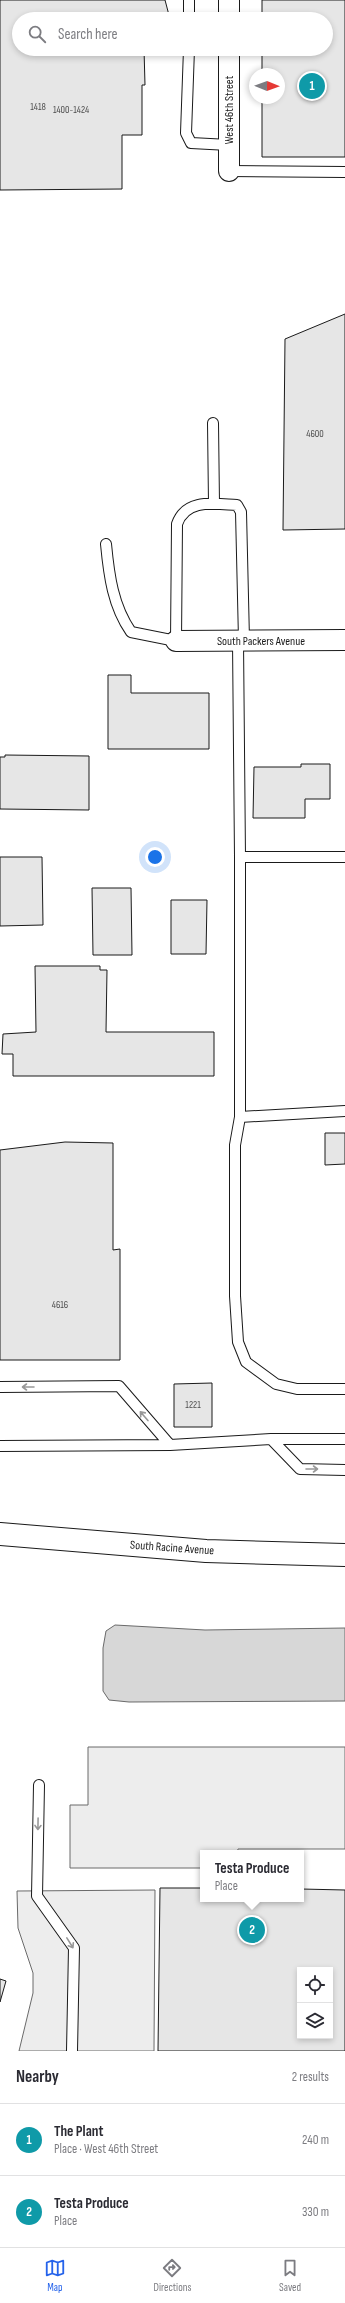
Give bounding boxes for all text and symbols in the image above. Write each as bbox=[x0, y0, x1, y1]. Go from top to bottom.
search box bbox=[12, 12, 333, 56]
icon: search bbox=[26, 23, 48, 45]
text: Search here bbox=[58, 25, 118, 44]
north arrow bbox=[249, 68, 285, 104]
pin: 1 bbox=[299, 71, 325, 101]
street label: West 46th Street bbox=[222, 75, 237, 144]
house number: 1418 bbox=[30, 101, 46, 113]
house number: 1400-1424 bbox=[53, 104, 89, 116]
house number: 4600 bbox=[306, 428, 324, 440]
street label: South Packers Avenue bbox=[217, 634, 305, 649]
your location bbox=[145, 847, 165, 867]
house number: 4616 bbox=[52, 1299, 68, 1311]
one-way arrow bbox=[22, 1383, 35, 1391]
house number: 1221 bbox=[185, 1399, 201, 1411]
one-way arrow bbox=[140, 1411, 149, 1421]
one-way arrow bbox=[305, 1465, 318, 1473]
street label: South Racine Avenue bbox=[130, 1538, 215, 1558]
one-way arrow bbox=[35, 1817, 42, 1830]
popup bbox=[200, 1850, 304, 1902]
text: Testa Produce bbox=[215, 1859, 289, 1878]
text: Place bbox=[215, 1878, 238, 1894]
pin: 2 bbox=[239, 1915, 265, 1945]
one-way arrow bbox=[66, 1938, 74, 1949]
map controls bbox=[297, 1967, 333, 2039]
button: locate bbox=[297, 1967, 333, 2003]
button: layers bbox=[297, 2003, 333, 2039]
text: Nearby bbox=[16, 2067, 59, 2087]
text: 2 results bbox=[292, 2069, 329, 2085]
text: The Plant bbox=[54, 2122, 104, 2141]
text: 1 bbox=[26, 2132, 32, 2148]
text: 240 m bbox=[302, 2132, 329, 2148]
text: Place · West 46th Street bbox=[54, 2141, 158, 2157]
text: Testa Produce bbox=[54, 2194, 129, 2213]
text: 2 bbox=[26, 2204, 32, 2220]
text: 330 m bbox=[302, 2204, 329, 2220]
text: Place bbox=[54, 2213, 77, 2229]
tab: Map bbox=[44, 2257, 66, 2294]
tab: Directions bbox=[154, 2257, 191, 2294]
tab: Saved bbox=[279, 2257, 301, 2294]

